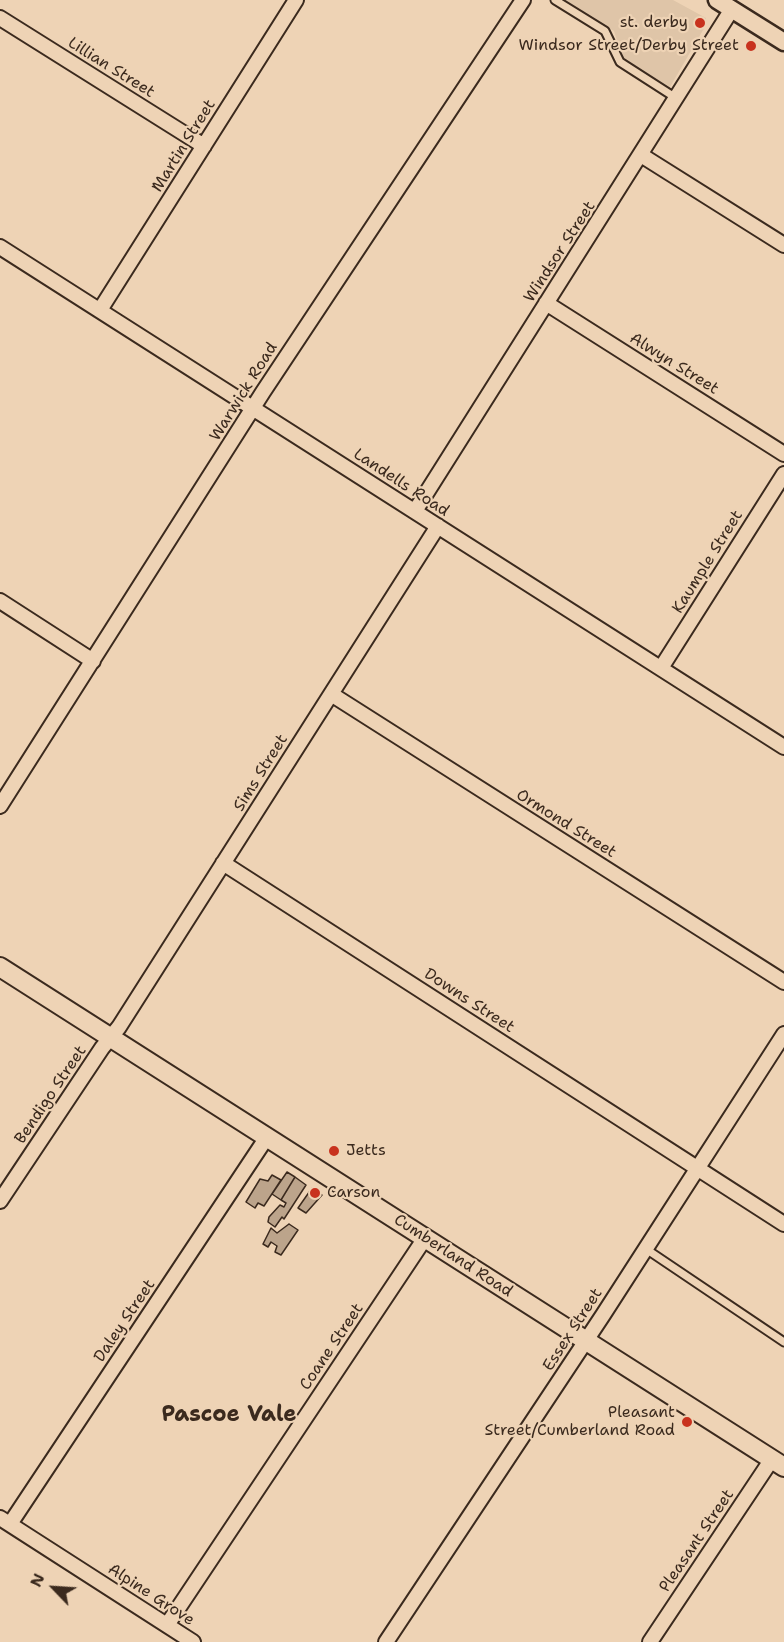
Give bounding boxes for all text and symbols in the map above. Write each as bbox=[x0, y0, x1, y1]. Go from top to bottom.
place label: st. derby bbox=[620, 13, 688, 33]
marker: st. derby bbox=[693, 16, 707, 30]
street label: Lillian Street bbox=[64, 34, 158, 102]
place label: Windsor Street/Derby Street bbox=[519, 36, 739, 56]
marker: Windsor Street/Derby Street bbox=[744, 39, 758, 53]
street label: Martin Street bbox=[148, 96, 220, 196]
street label: Windsor Street bbox=[520, 198, 600, 306]
street label: Alwyn Street bbox=[626, 329, 722, 399]
street label: Warwick Road bbox=[206, 339, 282, 445]
street label: Landells Road bbox=[349, 445, 453, 521]
street label: Kaumple Street bbox=[669, 507, 747, 617]
street label: Sims Street bbox=[230, 731, 292, 815]
street label: Ormond Street bbox=[512, 786, 620, 862]
street label: Downs Street bbox=[420, 965, 518, 1037]
street label: Bendigo Street bbox=[11, 1042, 91, 1148]
place label: Jetts bbox=[346, 1141, 386, 1161]
marker: Jetts bbox=[327, 1144, 341, 1158]
place label: Carson bbox=[327, 1183, 380, 1203]
marker: Carson bbox=[308, 1186, 322, 1200]
street label: Cumberland Road bbox=[390, 1210, 516, 1302]
street label: Daley Street bbox=[90, 1276, 160, 1366]
street label: Essex Street bbox=[539, 1285, 607, 1375]
street label: Coane Street bbox=[296, 1300, 368, 1394]
district label: Pascoe Vale bbox=[161, 1402, 297, 1428]
place label: Pleasant Street/Cumberland Road bbox=[485, 1403, 675, 1441]
marker: Pleasant Street/Cumberland Road bbox=[680, 1415, 694, 1429]
street label: Pleasant Street bbox=[656, 1486, 738, 1596]
north arrow bbox=[24, 1558, 84, 1618]
street label: Alpine Grove bbox=[104, 1560, 198, 1630]
text: N bbox=[25, 1570, 49, 1590]

